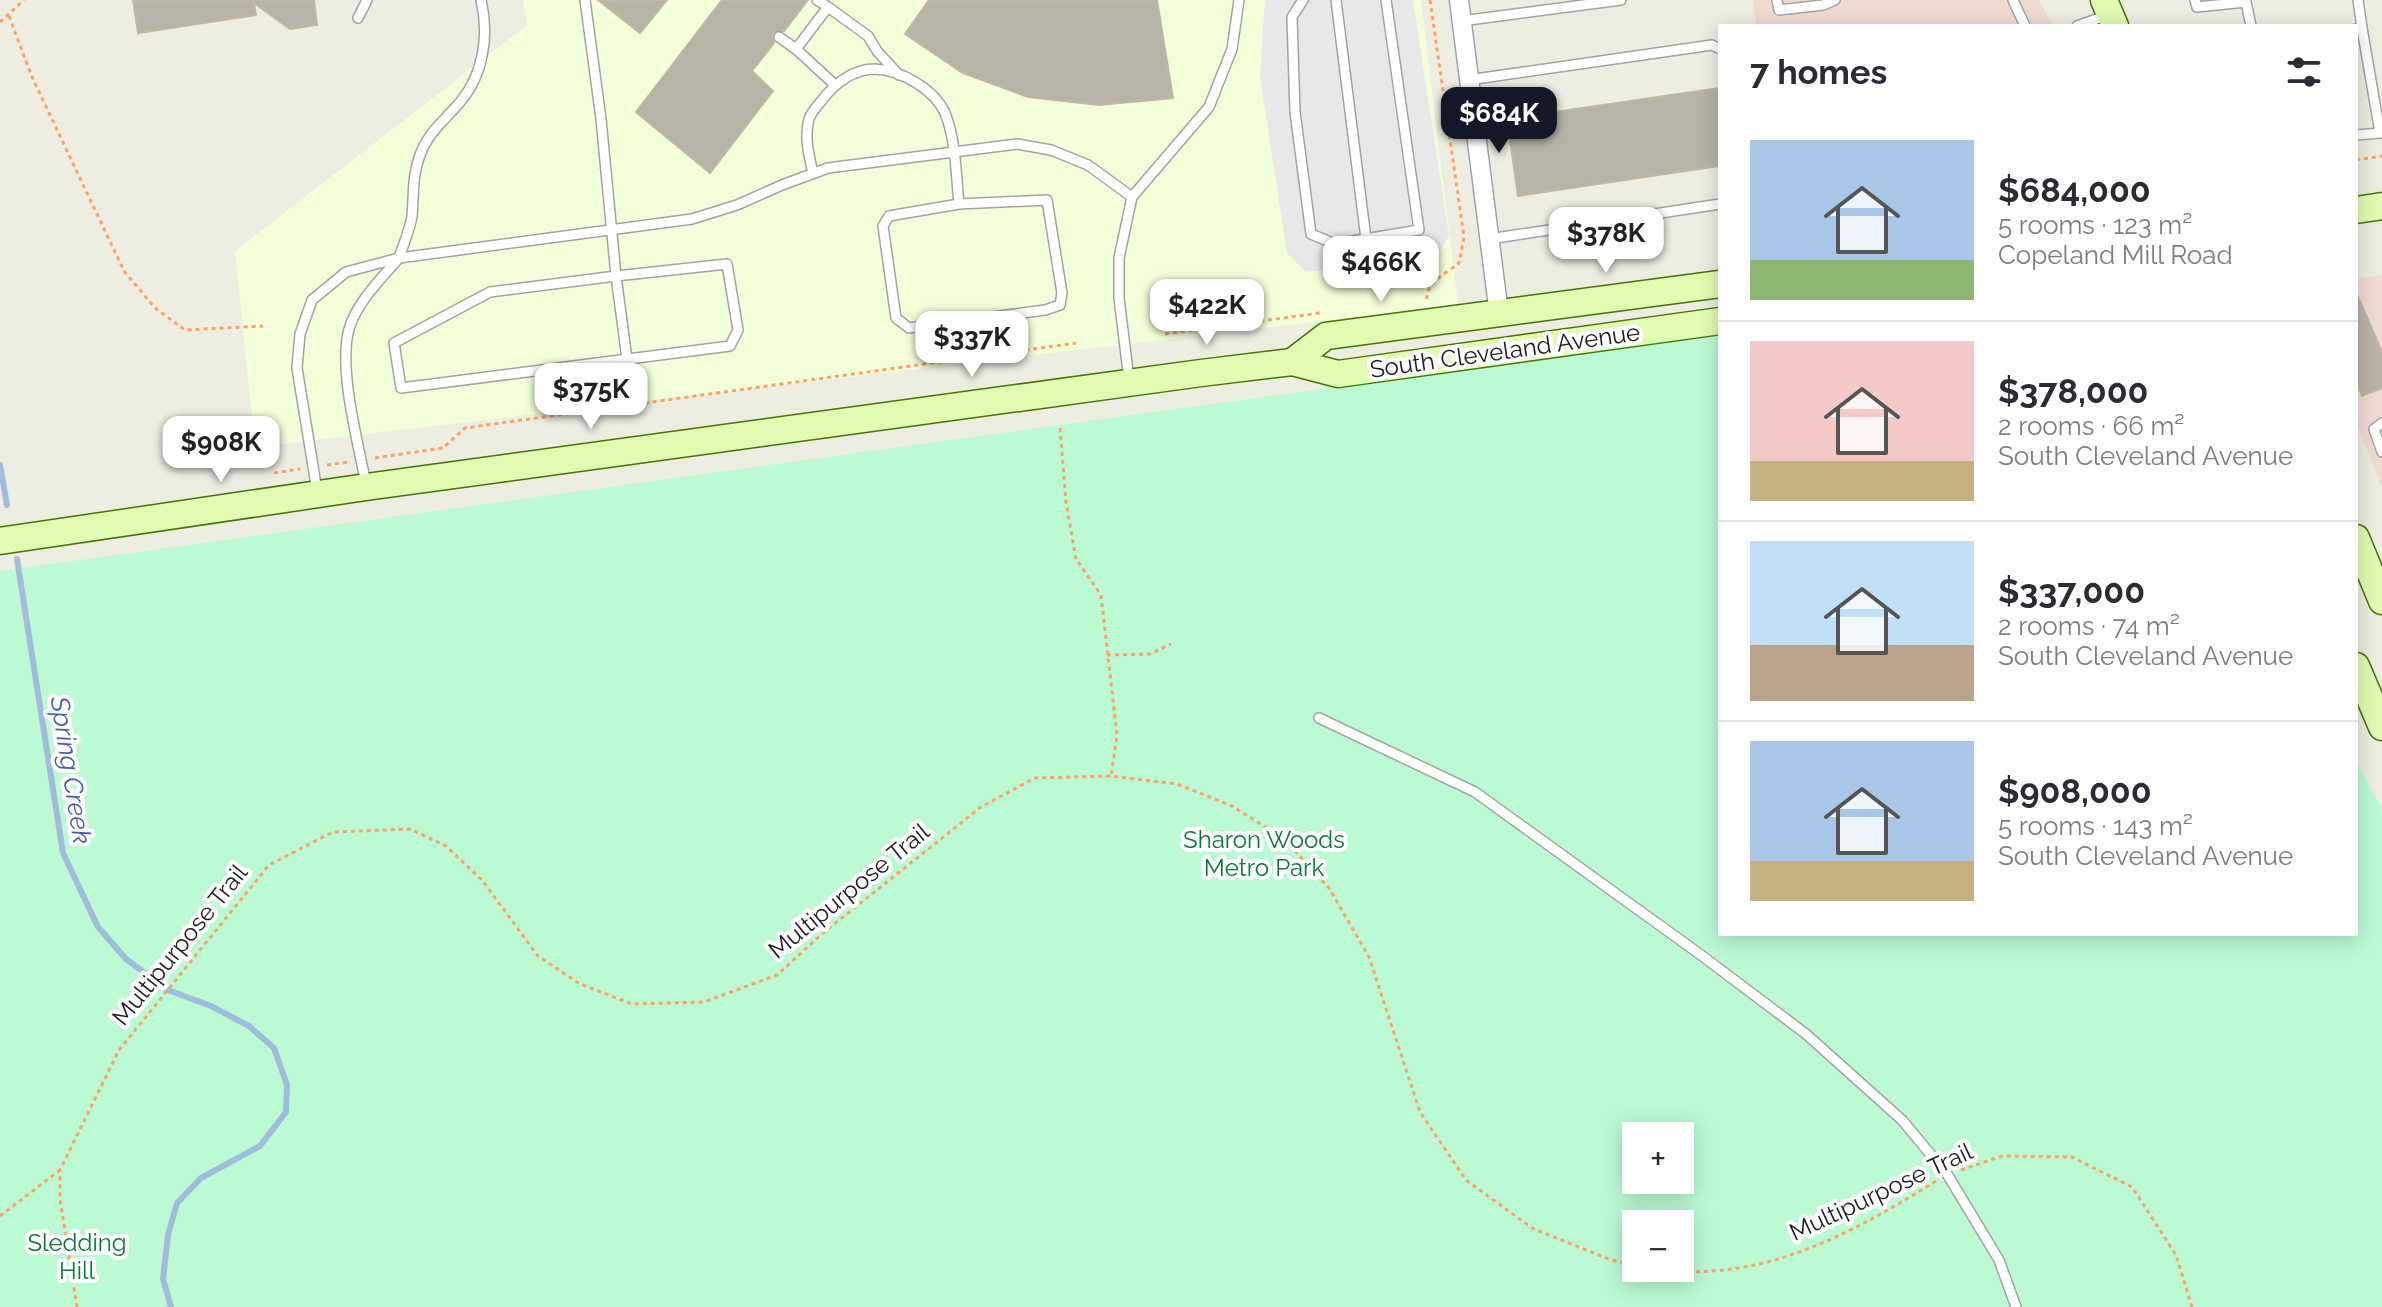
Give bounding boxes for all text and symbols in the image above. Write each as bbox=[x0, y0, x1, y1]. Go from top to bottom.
icon: filters bbox=[2282, 50, 2326, 94]
text: 7 homes bbox=[1750, 52, 1887, 92]
pin: $684K bbox=[1443, 87, 1555, 155]
text: $684K bbox=[1459, 98, 1539, 128]
text: $684,000 bbox=[1998, 170, 2151, 210]
icon: home bbox=[1814, 172, 1910, 268]
pin: $378K bbox=[1550, 207, 1662, 275]
text: 5 rooms · 123 m² bbox=[1998, 210, 2192, 240]
text: $378K bbox=[1567, 218, 1645, 248]
pin: $466K bbox=[1325, 236, 1437, 304]
text: Copeland Mill Road bbox=[1998, 240, 2233, 270]
text: $466K bbox=[1341, 247, 1421, 277]
pin: $422K bbox=[1151, 279, 1263, 347]
text: $422K bbox=[1168, 290, 1246, 320]
pin: $337K bbox=[916, 311, 1028, 379]
street label: South Cleveland Avenue bbox=[1368, 317, 1642, 384]
text: $337K bbox=[933, 322, 1011, 352]
pin: $375K bbox=[535, 363, 647, 431]
text: $378,000 bbox=[1998, 371, 2148, 411]
icon: home bbox=[1814, 373, 1910, 469]
text: $375K bbox=[553, 374, 629, 404]
text: 2 rooms · 66 m² bbox=[1998, 411, 2184, 441]
pin: $908K bbox=[165, 416, 277, 484]
text: $908K bbox=[181, 427, 261, 457]
text: South Cleveland Avenue bbox=[1998, 441, 2293, 471]
text: $337,000 bbox=[1998, 571, 2145, 611]
icon: home bbox=[1814, 573, 1910, 669]
text: 2 rooms · 74 m² bbox=[1998, 611, 2180, 641]
text: South Cleveland Avenue bbox=[1998, 641, 2293, 671]
water label: Spring Creek bbox=[44, 693, 97, 846]
text: $908,000 bbox=[1998, 771, 2152, 811]
icon: home bbox=[1814, 773, 1910, 869]
text: 5 rooms · 143 m² bbox=[1998, 811, 2193, 841]
street label: Multipurpose Trail bbox=[762, 817, 935, 964]
park label: Sharon Woods Metro Park bbox=[1183, 825, 1345, 882]
text: South Cleveland Avenue bbox=[1998, 841, 2293, 871]
street label: Multipurpose Trail bbox=[106, 858, 254, 1031]
map controls bbox=[1622, 1122, 1694, 1282]
button: + bbox=[1622, 1122, 1694, 1194]
street label: Multipurpose Trail bbox=[1785, 1136, 1977, 1247]
button: − bbox=[1622, 1210, 1694, 1282]
park label: Sledding Hill bbox=[27, 1228, 127, 1285]

